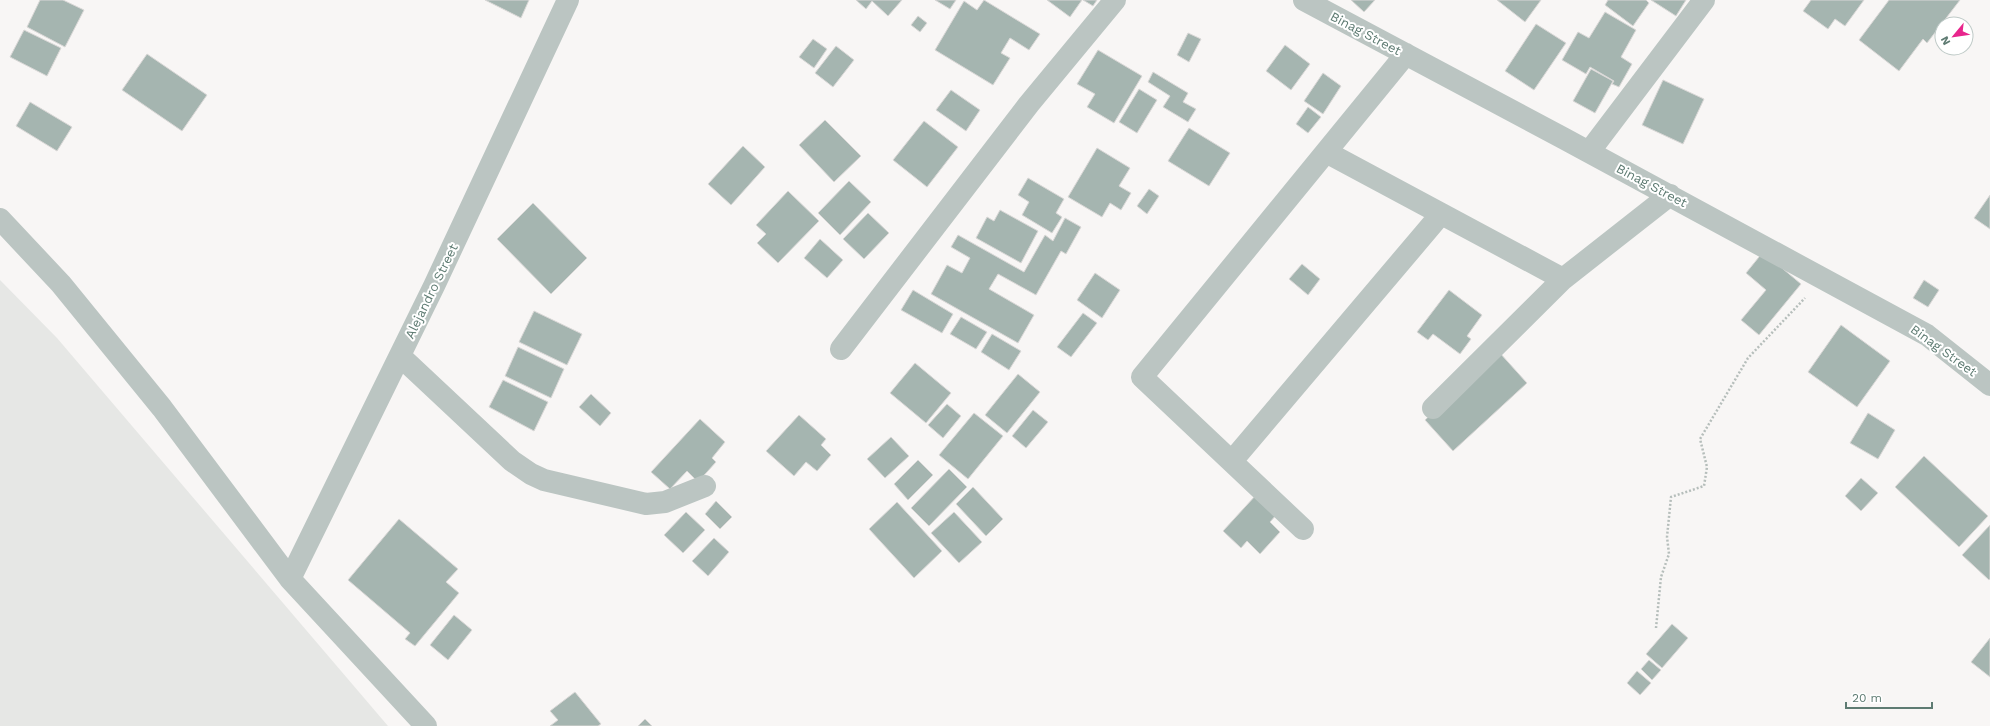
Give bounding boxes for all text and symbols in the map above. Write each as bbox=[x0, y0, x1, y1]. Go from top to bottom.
street label: Binag Street bbox=[1328, 9, 1404, 59]
north arrow bbox=[1934, 16, 1974, 56]
text: N bbox=[1938, 34, 1953, 47]
street label: Binag Street bbox=[1614, 161, 1690, 211]
street label: Alejandro Street bbox=[402, 241, 461, 341]
street label: Binag Street bbox=[1908, 321, 1980, 380]
scale bar bbox=[1846, 684, 1932, 710]
text: 20 m bbox=[1852, 691, 1882, 705]

